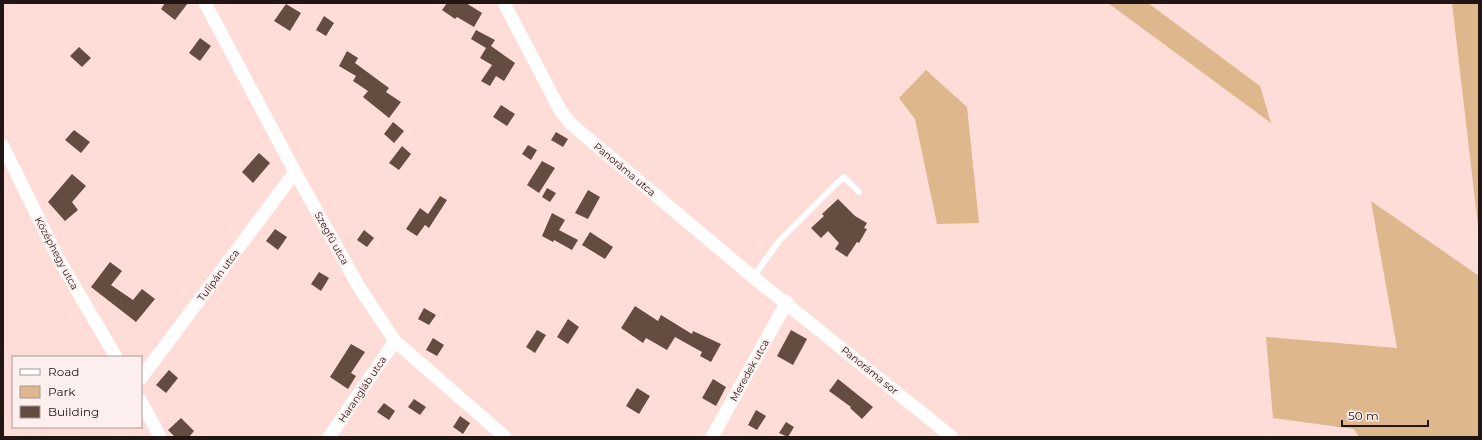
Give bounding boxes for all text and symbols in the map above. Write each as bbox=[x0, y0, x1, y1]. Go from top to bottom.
street label: Panoráma utca bbox=[591, 140, 658, 199]
street label: Szegfű utca bbox=[312, 209, 352, 267]
street label: Középhegy utca bbox=[32, 215, 81, 292]
street label: Tulipán utca bbox=[195, 247, 242, 304]
street label: Meredek utca bbox=[727, 337, 772, 404]
street label: Panoráma sor bbox=[838, 343, 901, 397]
street label: Harangláb utca bbox=[335, 354, 389, 425]
legend bbox=[12, 356, 142, 428]
text: Road bbox=[48, 364, 79, 379]
text: Park bbox=[48, 384, 76, 399]
scale bar bbox=[1342, 402, 1428, 428]
text: Building bbox=[48, 404, 99, 419]
text: 50 m bbox=[1348, 408, 1379, 423]

